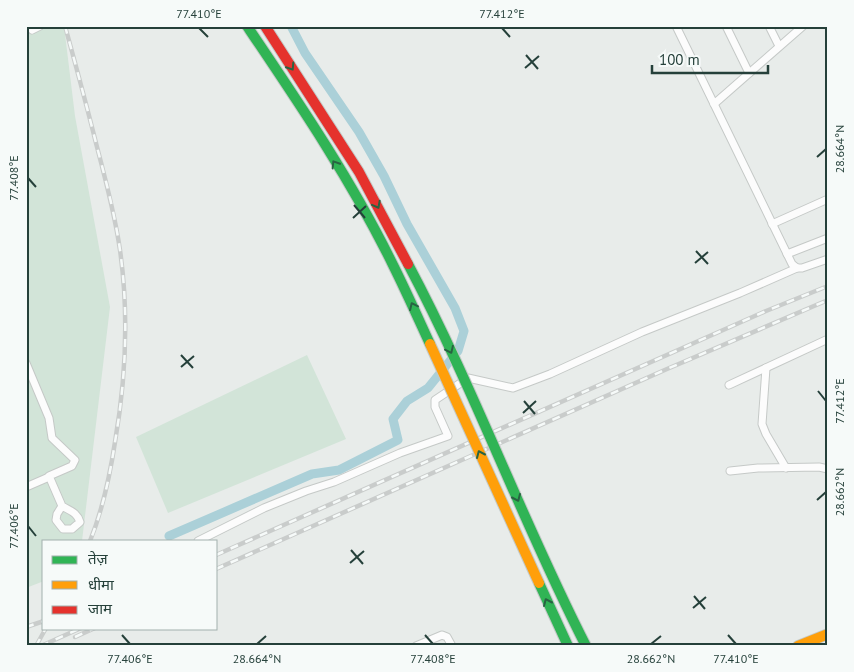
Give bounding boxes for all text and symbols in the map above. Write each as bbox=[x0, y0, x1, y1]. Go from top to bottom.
text: 77.410°E bbox=[176, 6, 222, 21]
text: 77.412°E bbox=[479, 6, 525, 21]
scale bar bbox=[652, 42, 768, 74]
text: 100 m bbox=[659, 50, 700, 69]
one-way arrow bbox=[285, 62, 294, 71]
text: 28.664°N bbox=[832, 125, 847, 173]
text: 77.408°E bbox=[6, 155, 21, 201]
one-way arrow bbox=[332, 160, 341, 169]
one-way arrow bbox=[371, 200, 381, 209]
one-way arrow bbox=[409, 302, 420, 311]
one-way arrow bbox=[444, 345, 454, 354]
text: 77.412°E bbox=[832, 378, 847, 424]
one-way arrow bbox=[475, 450, 486, 459]
text: 28.662°N bbox=[832, 468, 847, 516]
one-way arrow bbox=[511, 493, 522, 502]
text: 77.406°E bbox=[6, 503, 21, 549]
legend bbox=[42, 540, 218, 630]
text: तेज़ bbox=[88, 549, 109, 568]
text: धीमा bbox=[88, 575, 115, 594]
one-way arrow bbox=[543, 598, 554, 607]
text: जाम bbox=[88, 599, 113, 618]
text: 77.406°E bbox=[107, 651, 153, 666]
text: 28.664°N bbox=[233, 651, 281, 666]
text: 77.408°E bbox=[410, 651, 456, 666]
text: 28.662°N bbox=[627, 651, 675, 666]
text: 77.410°E bbox=[713, 651, 759, 666]

